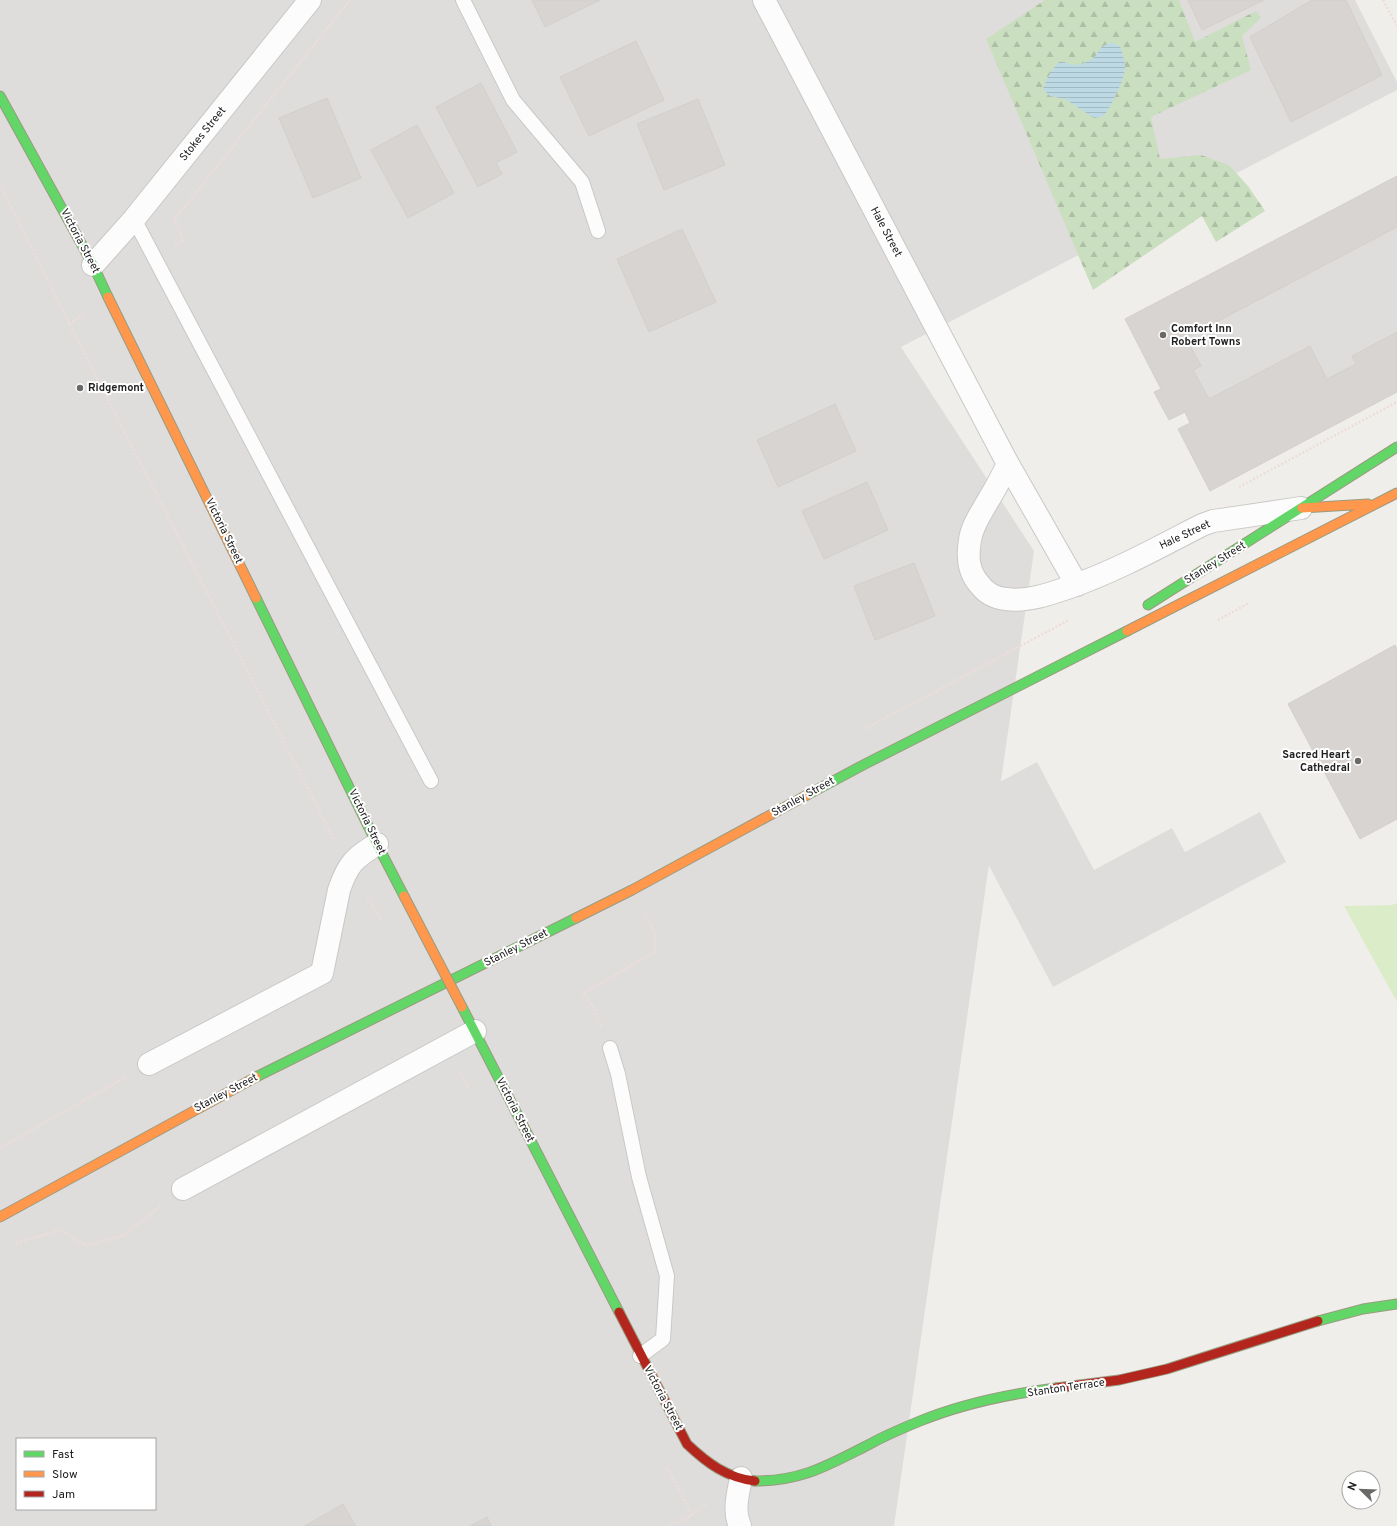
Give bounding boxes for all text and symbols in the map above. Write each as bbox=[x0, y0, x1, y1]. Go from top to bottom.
street label: Stokes Street bbox=[177, 104, 229, 164]
street label: Hale Street bbox=[867, 205, 905, 259]
street label: Victoria Street bbox=[57, 206, 103, 276]
place label: Comfort Inn Robert Towns bbox=[1171, 322, 1241, 349]
marker: Comfort Inn Robert Towns bbox=[1158, 330, 1168, 340]
place label: Ridgemont bbox=[88, 381, 144, 395]
marker: Ridgemont bbox=[75, 383, 85, 393]
street label: Victoria Street bbox=[202, 496, 246, 566]
street label: Hale Street bbox=[1157, 517, 1213, 553]
street label: Stanley Street bbox=[1182, 539, 1248, 587]
place label: Sacred Heart Cathedral bbox=[1282, 748, 1350, 775]
marker: Sacred Heart Cathedral bbox=[1353, 756, 1363, 766]
street label: Stanley Street bbox=[769, 774, 837, 820]
street label: Victoria Street bbox=[345, 787, 389, 857]
street label: Stanley Street bbox=[482, 926, 550, 970]
street label: Stanley Street bbox=[192, 1070, 260, 1116]
street label: Victoria Street bbox=[493, 1075, 537, 1145]
street label: Victoria Street bbox=[640, 1363, 686, 1433]
street label: Stanton Terrace bbox=[1026, 1376, 1106, 1400]
legend bbox=[16, 1438, 156, 1510]
text: Fast bbox=[52, 1447, 74, 1463]
text: Slow bbox=[52, 1467, 78, 1483]
north arrow bbox=[1341, 1470, 1381, 1510]
text: N bbox=[1345, 1480, 1361, 1493]
text: Jam bbox=[52, 1487, 75, 1503]

